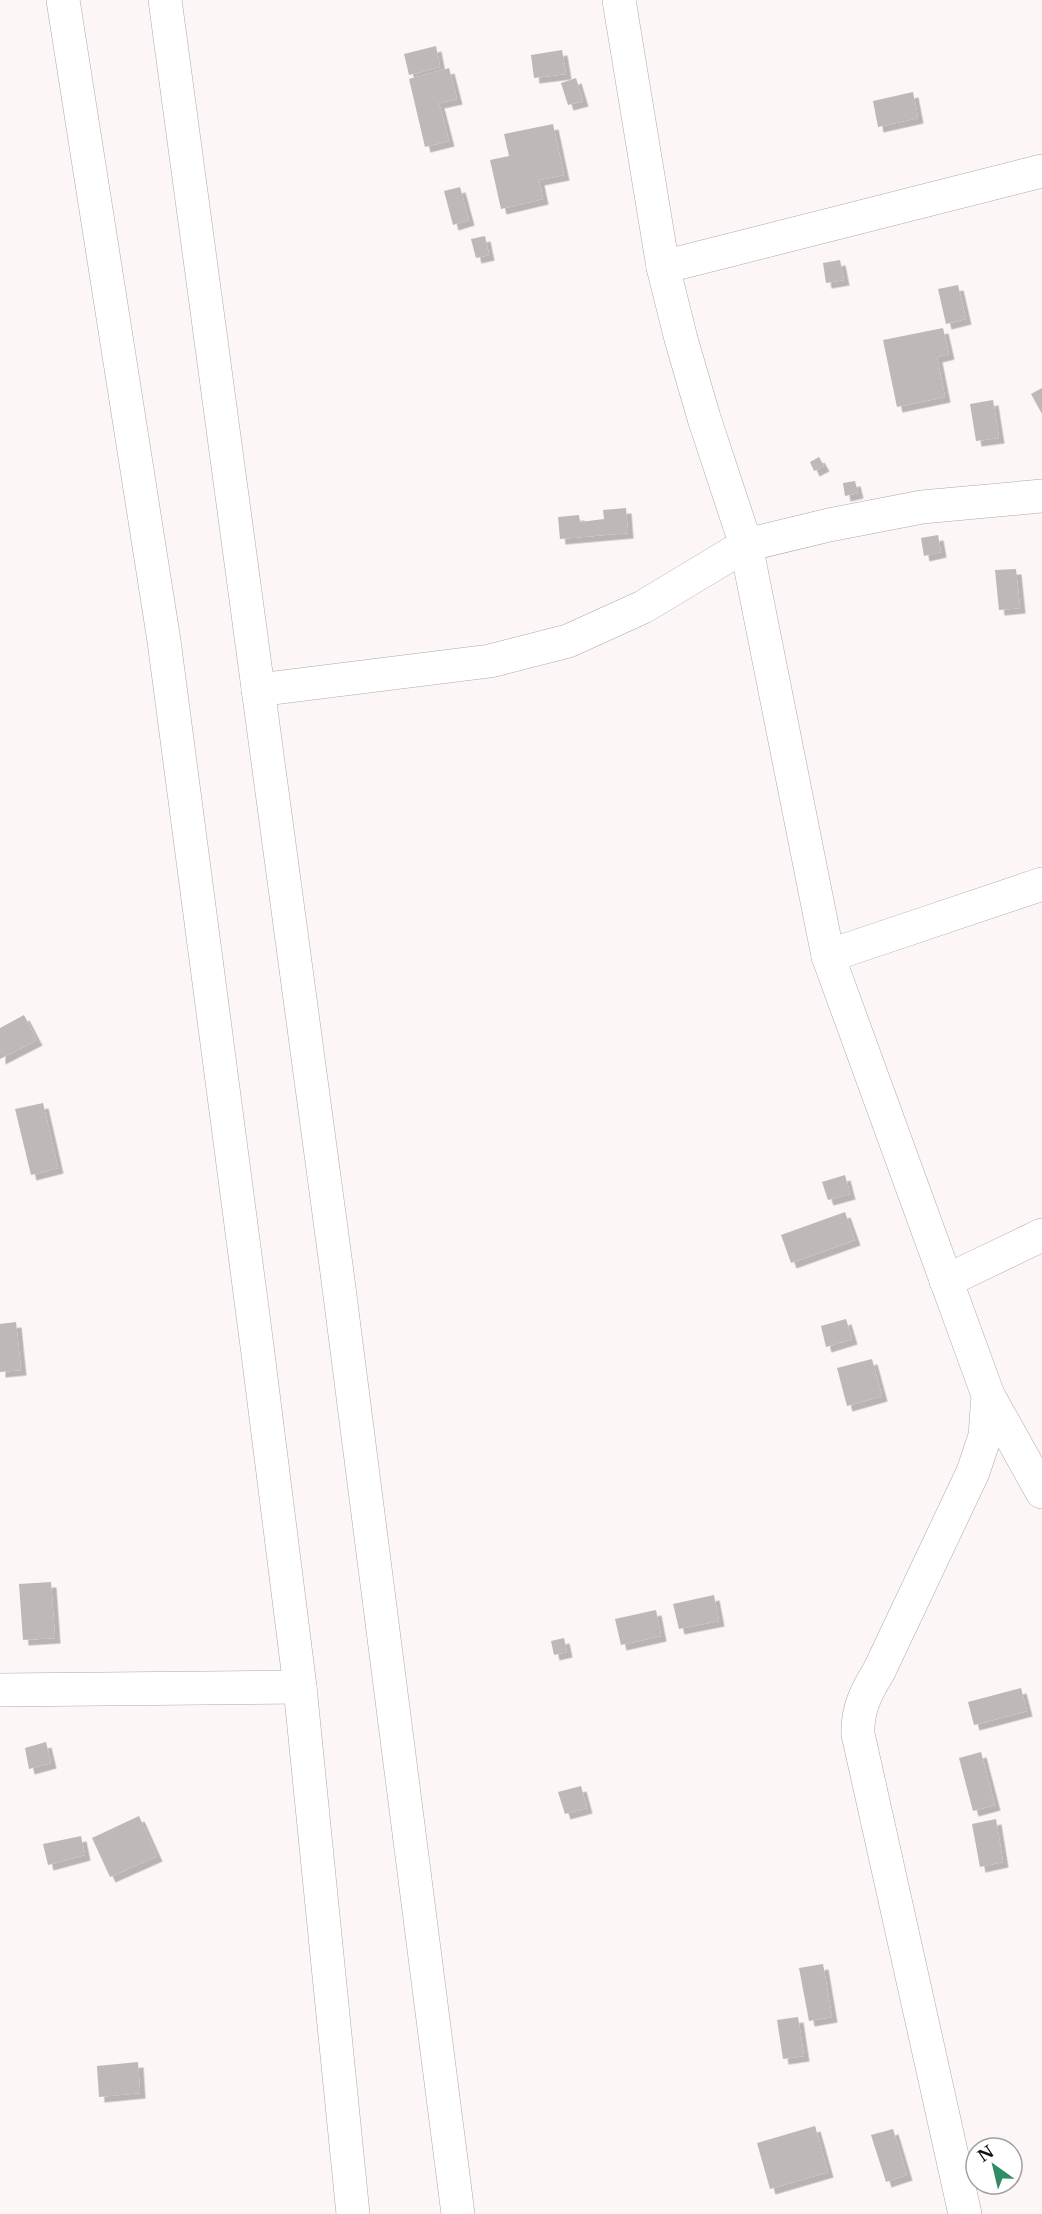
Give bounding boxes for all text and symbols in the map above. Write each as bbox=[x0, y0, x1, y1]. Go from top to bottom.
north arrow bbox=[964, 2136, 1024, 2196]
text: N bbox=[974, 2141, 997, 2166]

